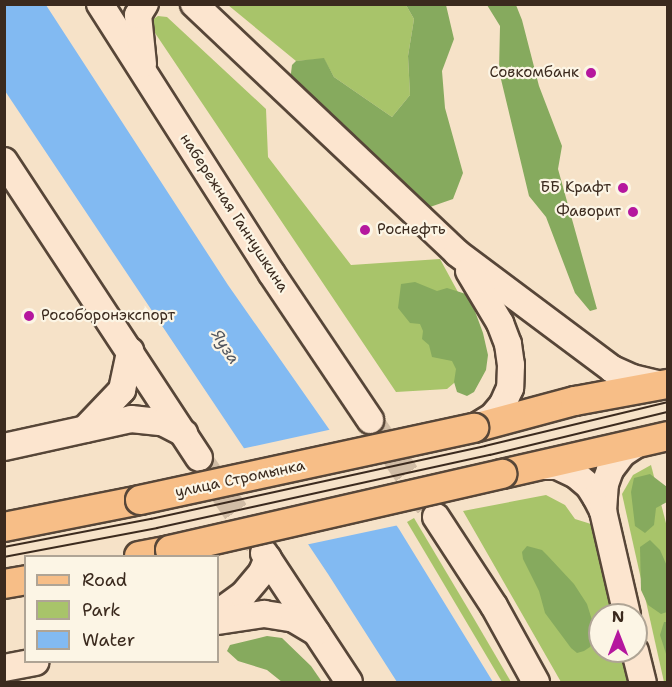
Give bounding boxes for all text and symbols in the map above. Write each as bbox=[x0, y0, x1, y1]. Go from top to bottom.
place label: Совкомбанк bbox=[489, 64, 579, 82]
marker: Совкомбанк bbox=[584, 66, 598, 80]
street label: набережная Ганнушкина bbox=[176, 130, 292, 296]
place label: ББ Крафт bbox=[540, 179, 611, 197]
marker: ББ Крафт bbox=[616, 181, 630, 195]
place label: Фаворит bbox=[556, 203, 621, 221]
marker: Фаворит bbox=[626, 205, 640, 219]
place label: Роснефть bbox=[377, 221, 446, 239]
marker: Роснефть bbox=[358, 223, 372, 237]
place label: Рособоронэкспорт bbox=[41, 307, 175, 325]
marker: Рособоронэкспорт bbox=[22, 309, 36, 323]
water label: Яуза bbox=[207, 326, 243, 368]
street label: улица Стромынка bbox=[173, 456, 307, 502]
legend bbox=[24, 555, 219, 663]
text: Road bbox=[82, 568, 127, 592]
text: Park bbox=[82, 598, 121, 622]
north arrow bbox=[588, 603, 648, 663]
text: N bbox=[612, 606, 624, 627]
text: Water bbox=[82, 628, 135, 652]

